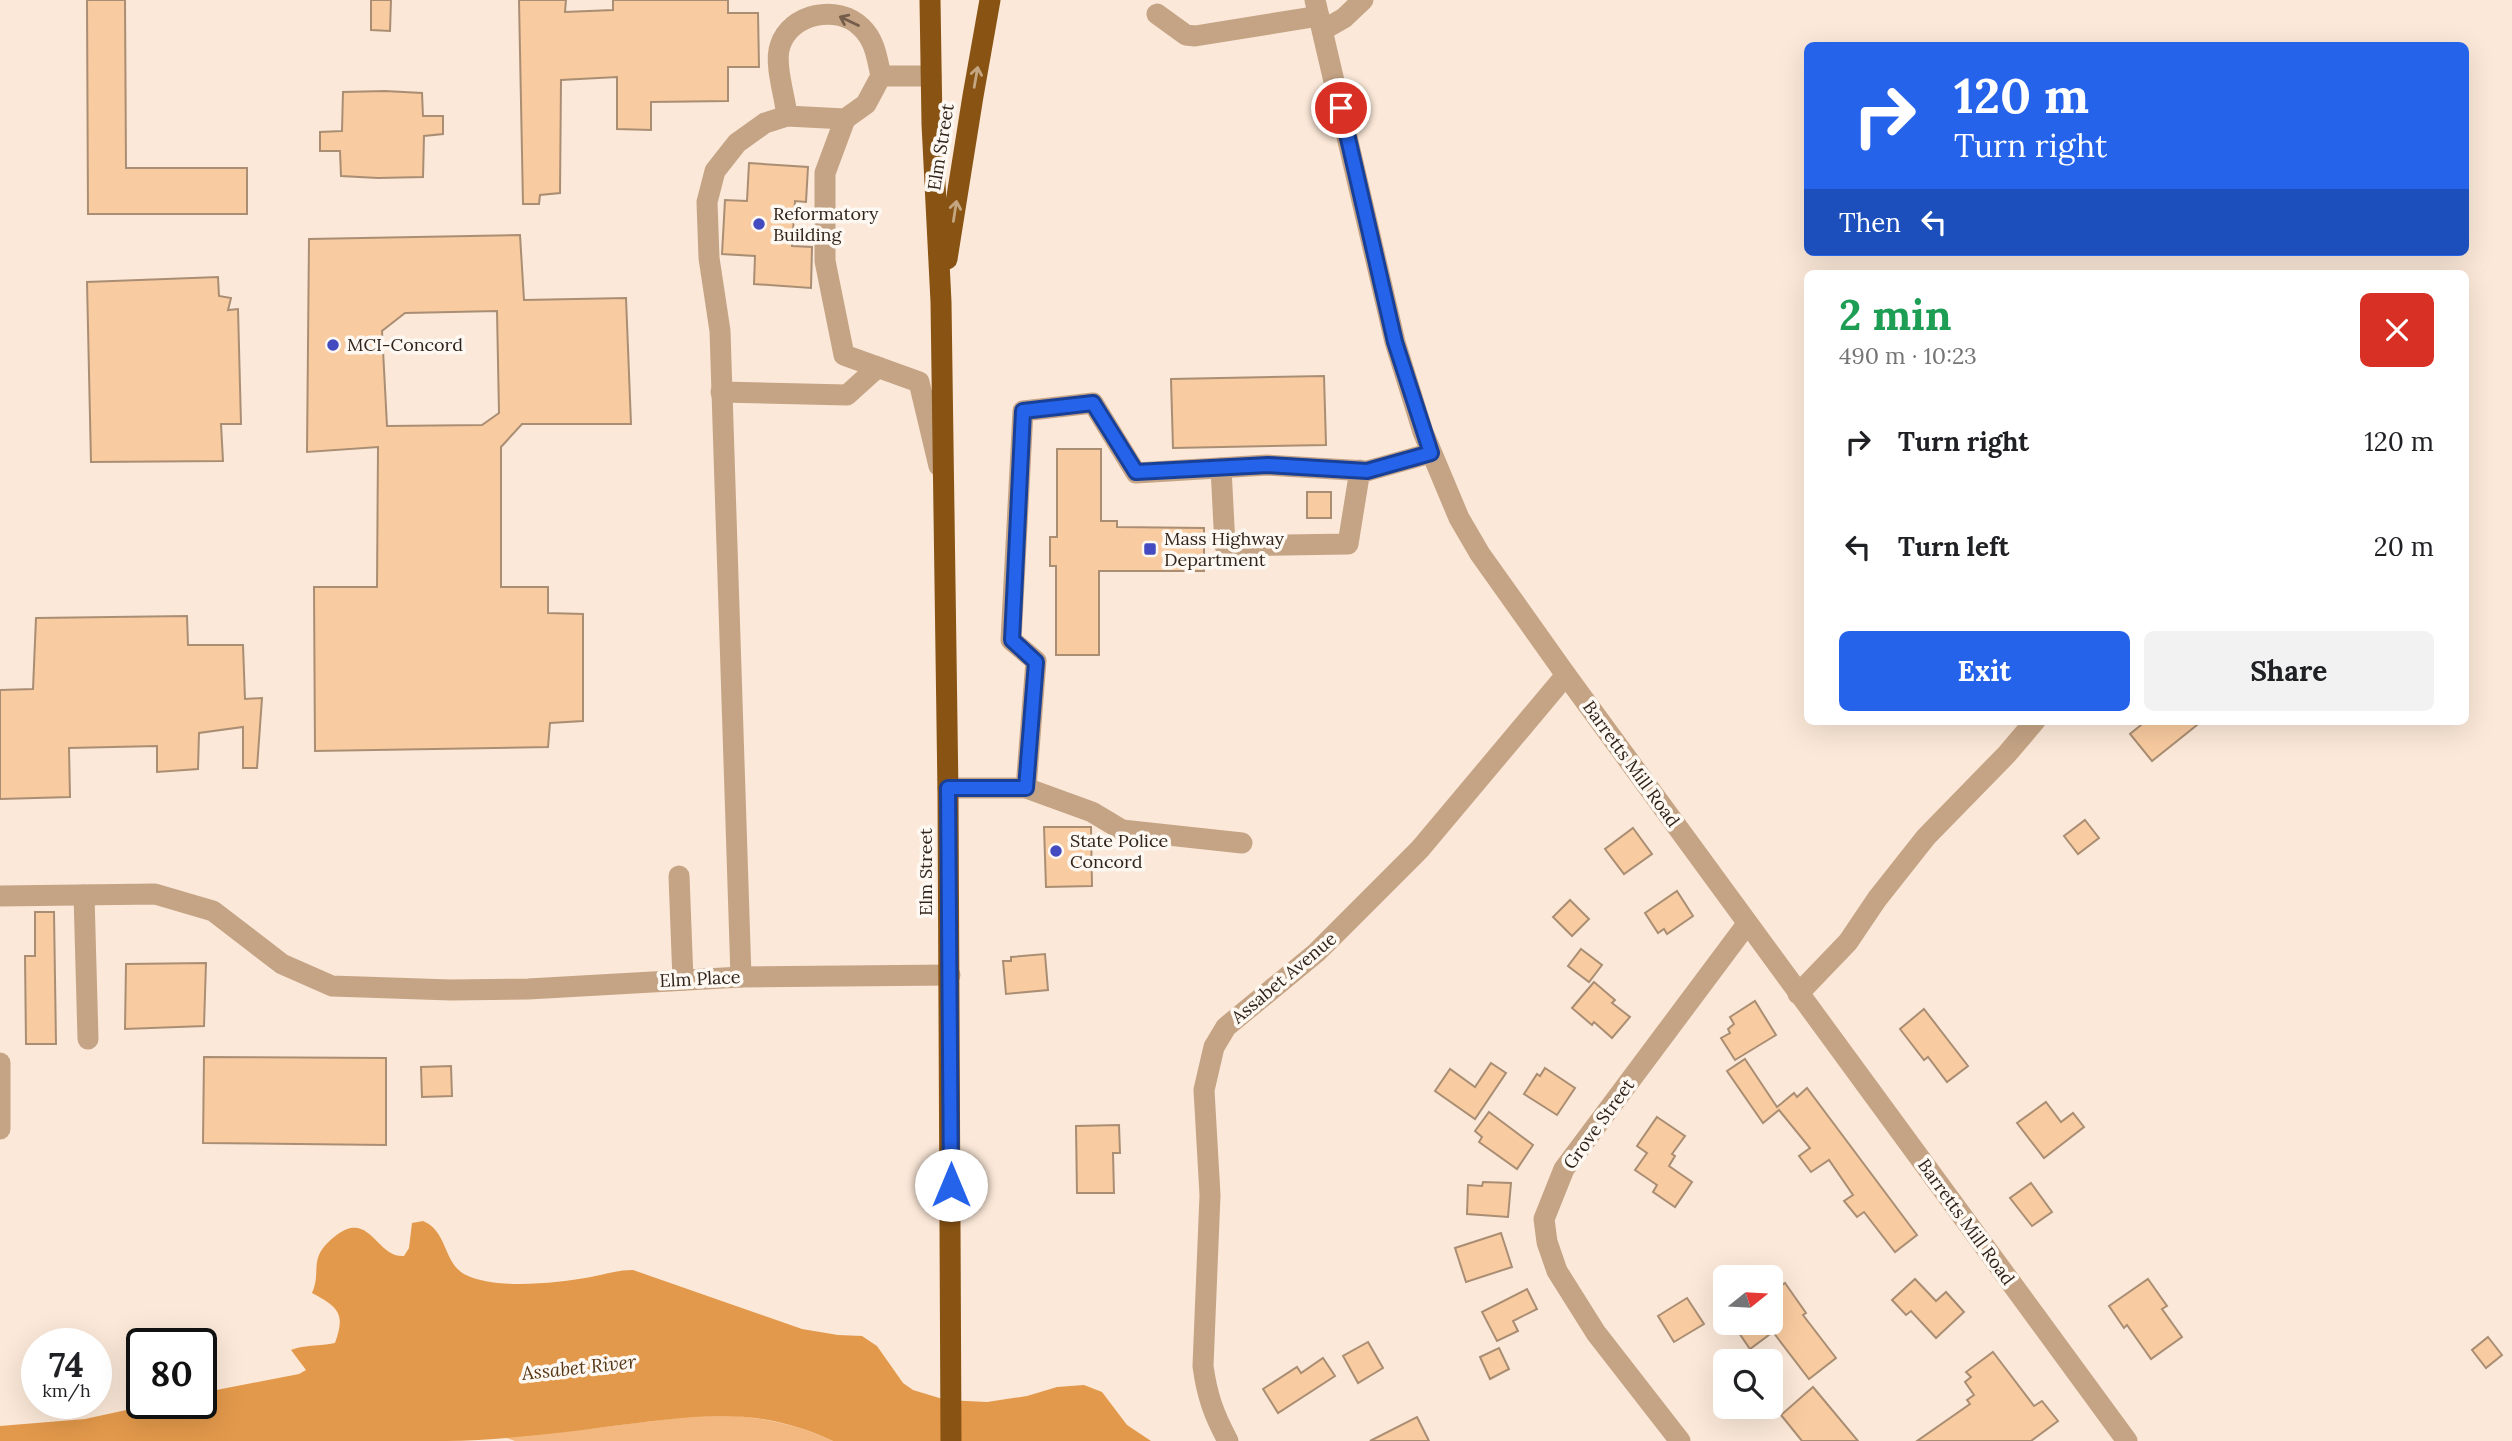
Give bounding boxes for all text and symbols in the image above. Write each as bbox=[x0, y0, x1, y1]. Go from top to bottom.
one-way arrow bbox=[839, 13, 860, 27]
text: 120 m bbox=[1954, 64, 2089, 126]
one-way arrow bbox=[970, 67, 983, 89]
icon: right bbox=[1839, 70, 1930, 161]
pin bbox=[1311, 78, 1371, 138]
icon: arrive bbox=[1322, 89, 1360, 127]
street label: Elm Street bbox=[922, 102, 959, 192]
text: Turn right bbox=[1954, 125, 2107, 166]
one-way arrow bbox=[948, 200, 961, 223]
place label: Reformatory Building bbox=[773, 202, 879, 246]
icon: left bbox=[1915, 203, 1953, 241]
text: Then bbox=[1839, 206, 1901, 239]
marker: Reformatory Building bbox=[751, 216, 767, 232]
text: 2 min bbox=[1839, 288, 1952, 342]
button: close bbox=[2360, 293, 2434, 367]
place label: MCI-Concord bbox=[347, 333, 463, 356]
marker: MCI-Concord bbox=[325, 337, 341, 353]
text: 490 m · 10:23 bbox=[1839, 341, 1977, 370]
icon: right bbox=[1839, 423, 1877, 461]
text: Turn right bbox=[1898, 425, 2029, 458]
text: 120 m bbox=[2364, 425, 2434, 458]
place label: Mass Highway Department bbox=[1164, 527, 1285, 571]
icon: left bbox=[1839, 528, 1877, 566]
text: Turn left bbox=[1898, 530, 2009, 563]
text: 20 m bbox=[2374, 530, 2434, 563]
marker: Mass Highway Department bbox=[1142, 541, 1158, 557]
button: Exit bbox=[1839, 631, 2130, 711]
button: Share bbox=[2144, 631, 2434, 711]
street label: Barretts Mill Road bbox=[1578, 696, 1685, 832]
street label: Elm Street bbox=[914, 828, 937, 916]
place label: State Police Concord bbox=[1070, 829, 1168, 873]
marker: State Police Concord bbox=[1048, 843, 1064, 859]
street label: Assabet Avenue bbox=[1226, 927, 1341, 1029]
street label: Elm Place bbox=[659, 965, 741, 992]
street label: Grove Street bbox=[1558, 1074, 1639, 1173]
position arrow bbox=[914, 1148, 988, 1222]
street label: Barretts Mill Road bbox=[1913, 1154, 2020, 1290]
north arrow bbox=[1713, 1265, 1783, 1335]
map controls bbox=[1713, 1265, 1783, 1419]
speed limit sign: 80 bbox=[126, 1328, 217, 1419]
text: 74 bbox=[49, 1342, 84, 1387]
water label: Assabet River bbox=[520, 1349, 638, 1385]
button: search bbox=[1713, 1349, 1783, 1419]
text: km/h bbox=[42, 1379, 91, 1402]

